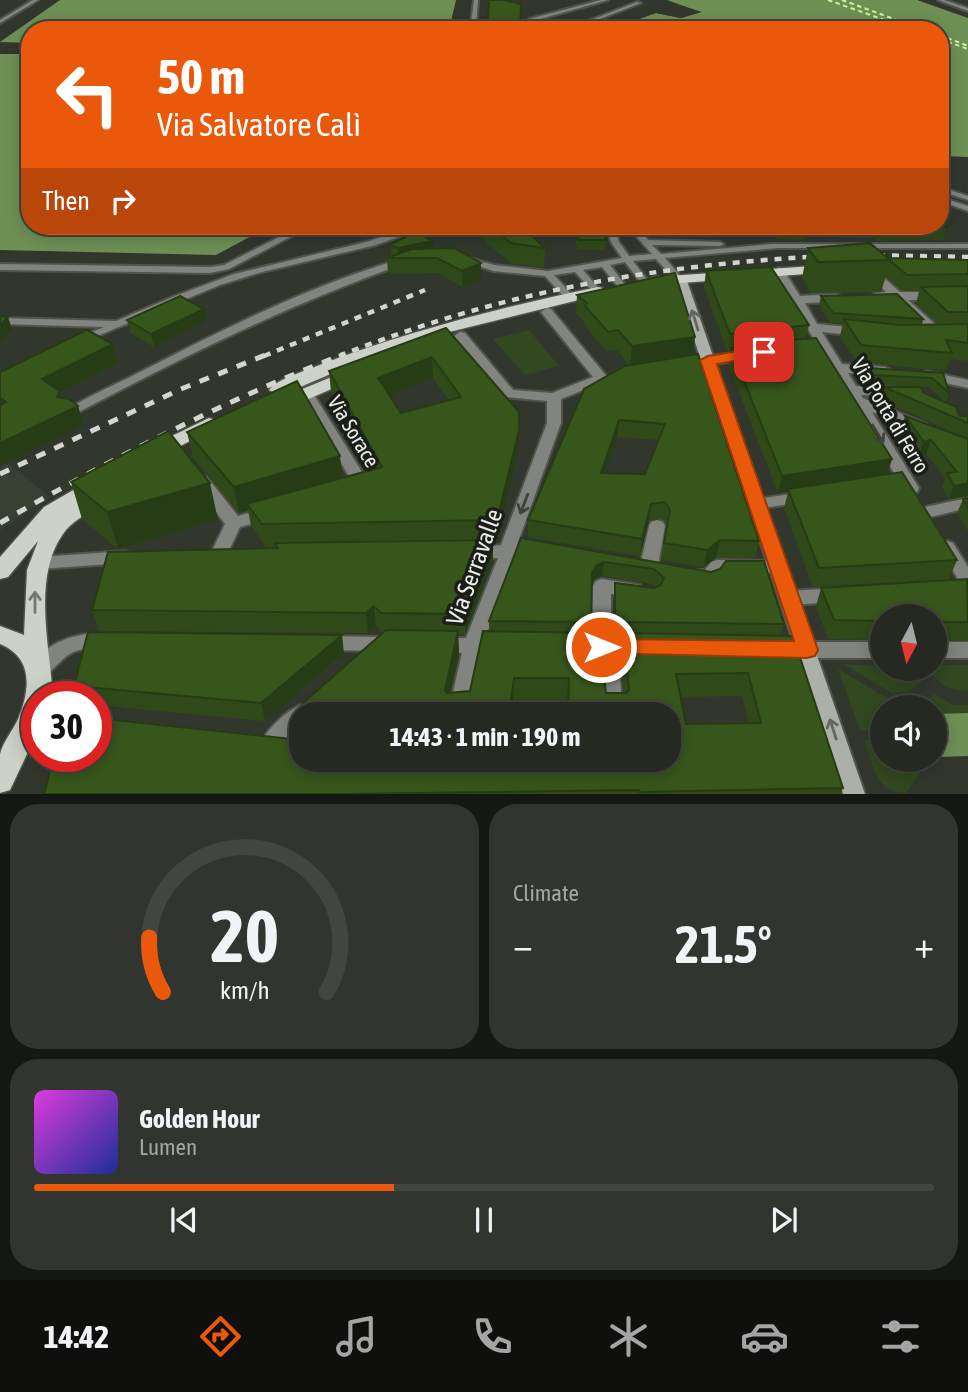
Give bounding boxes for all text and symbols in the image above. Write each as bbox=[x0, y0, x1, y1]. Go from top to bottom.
text: 50 m bbox=[157, 48, 245, 104]
icon: left bbox=[42, 49, 133, 140]
text: Via Salvatore Calì bbox=[157, 106, 361, 143]
icon: right bbox=[104, 182, 142, 220]
text: Then bbox=[42, 186, 90, 216]
one-way arrow bbox=[688, 309, 701, 331]
pin bbox=[734, 322, 794, 382]
icon: arrive bbox=[745, 333, 783, 371]
street label: Via Porta di Ferro bbox=[847, 353, 935, 477]
street label: Via Sorace bbox=[323, 391, 385, 471]
one-way arrow bbox=[872, 423, 886, 443]
one-way arrow bbox=[517, 492, 530, 514]
street label: Via Serravalle bbox=[440, 505, 508, 629]
one-way arrow bbox=[28, 590, 42, 613]
north arrow bbox=[870, 604, 947, 681]
map controls bbox=[870, 604, 947, 772]
position arrow bbox=[564, 610, 638, 684]
speed limit sign: 30 bbox=[21, 681, 112, 772]
button: sound bbox=[870, 695, 947, 772]
one-way arrow bbox=[826, 718, 838, 740]
text: 14:43 · 1 min · 190 m bbox=[390, 722, 580, 752]
text: Climate bbox=[513, 880, 579, 906]
text: 20 bbox=[210, 895, 279, 978]
text: 21.5° bbox=[675, 914, 772, 974]
text: − bbox=[513, 923, 533, 966]
text: + bbox=[914, 923, 934, 966]
text: km/h bbox=[220, 976, 269, 1004]
text: Golden Hour bbox=[139, 1104, 259, 1134]
text: Lumen bbox=[139, 1134, 197, 1160]
icon: previous bbox=[165, 1201, 203, 1239]
icon: pause bbox=[465, 1201, 503, 1239]
icon: next bbox=[765, 1201, 803, 1239]
icon: directions bbox=[196, 1312, 245, 1361]
icon: music bbox=[332, 1312, 381, 1361]
icon: phone bbox=[468, 1312, 517, 1361]
icon: climate bbox=[604, 1312, 653, 1361]
icon: car bbox=[740, 1312, 789, 1361]
icon: filters bbox=[876, 1312, 925, 1361]
text: 14:42 bbox=[43, 1318, 109, 1355]

